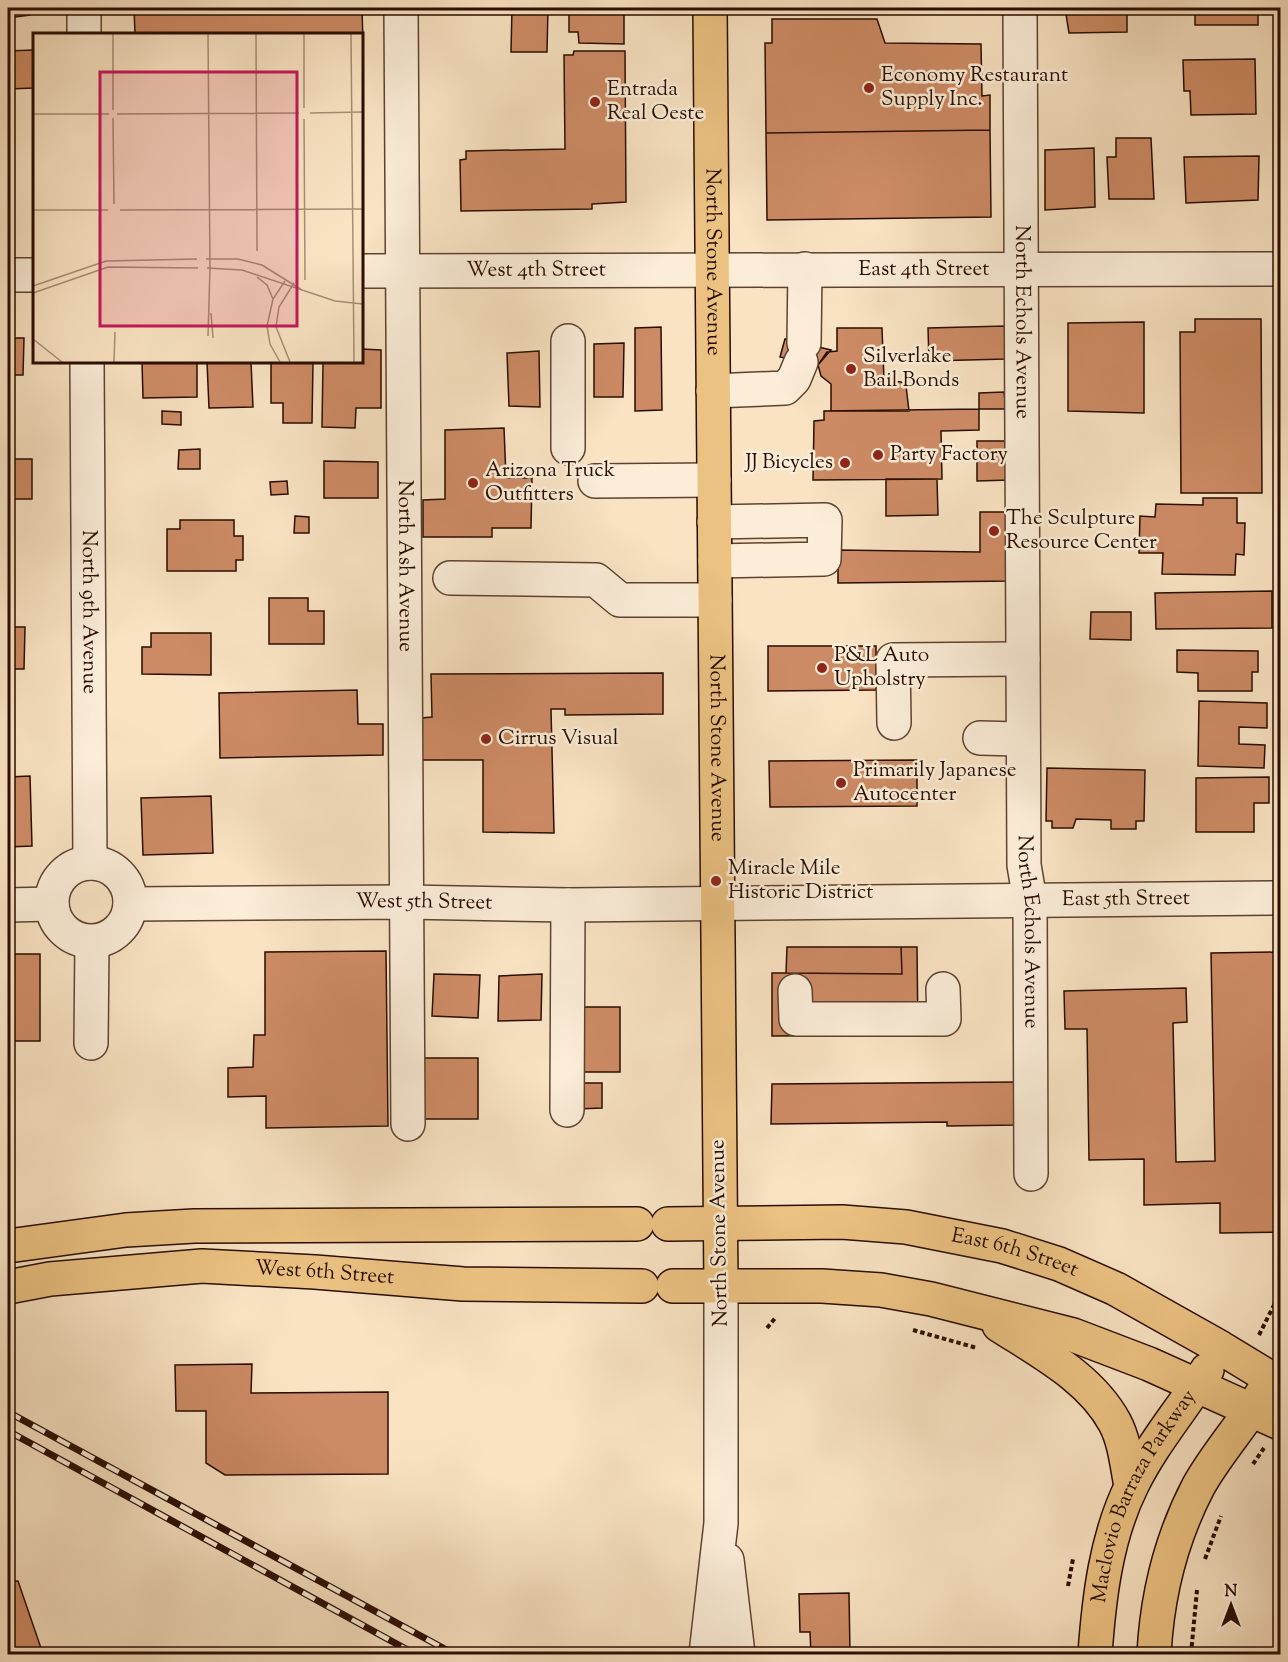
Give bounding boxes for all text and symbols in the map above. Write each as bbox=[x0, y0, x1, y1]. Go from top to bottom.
inset map bbox=[33, 33, 363, 363]
place label: Economy Restaurant Supply Inc. bbox=[881, 61, 1068, 115]
place label: Entrada Real Oeste bbox=[607, 75, 704, 129]
marker: Economy Restaurant Supply Inc. bbox=[862, 81, 876, 95]
marker: Entrada Real Oeste bbox=[588, 95, 602, 109]
street label: North Stone Avenue bbox=[696, 168, 728, 356]
street label: North Echols Avenue bbox=[1006, 225, 1037, 419]
street label: West 4th Street bbox=[466, 255, 606, 286]
street label: East 4th Street bbox=[858, 255, 990, 285]
place label: Silverlake Bail Bonds bbox=[863, 342, 959, 396]
marker: Silverlake Bail Bonds bbox=[844, 362, 858, 376]
place label: Party Factory bbox=[890, 440, 1009, 470]
place label: JJ Bicycles bbox=[744, 448, 833, 478]
marker: Party Factory bbox=[871, 448, 885, 462]
place label: Arizona Truck Outfitters bbox=[485, 456, 616, 510]
marker: JJ Bicycles bbox=[838, 456, 852, 470]
marker: Arizona Truck Outfitters bbox=[466, 476, 480, 490]
street label: North Ash Avenue bbox=[389, 480, 420, 652]
place label: The Sculpture Resource Center bbox=[1006, 504, 1157, 558]
marker: The Sculpture Resource Center bbox=[987, 524, 1001, 538]
street label: North 9th Avenue bbox=[73, 530, 104, 694]
place label: P&L Auto Upholstry bbox=[834, 641, 929, 695]
street label: North Stone Avenue bbox=[701, 654, 732, 842]
marker: P&L Auto Upholstry bbox=[815, 661, 829, 675]
place label: Cirrus Visual bbox=[498, 724, 619, 754]
marker: Cirrus Visual bbox=[479, 732, 493, 746]
place label: Primarily Japanese Autocenter bbox=[853, 756, 1016, 810]
marker: Primarily Japanese Autocenter bbox=[834, 776, 848, 790]
street label: North Echols Avenue bbox=[1009, 835, 1046, 1029]
place label: Miracle Mile Historic District bbox=[728, 854, 874, 908]
marker: Miracle Mile Historic District bbox=[709, 874, 723, 888]
street label: East 5th Street bbox=[1062, 884, 1190, 915]
street label: West 5th Street bbox=[356, 887, 492, 919]
street label: North Stone Avenue bbox=[703, 1139, 737, 1327]
street label: East 6th Street bbox=[949, 1221, 1083, 1286]
street label: West 6th Street bbox=[254, 1254, 395, 1293]
street label: Maclovio Barraza Parkway bbox=[1085, 1383, 1205, 1605]
north arrow bbox=[1201, 1575, 1261, 1635]
text: N bbox=[1225, 1581, 1238, 1604]

